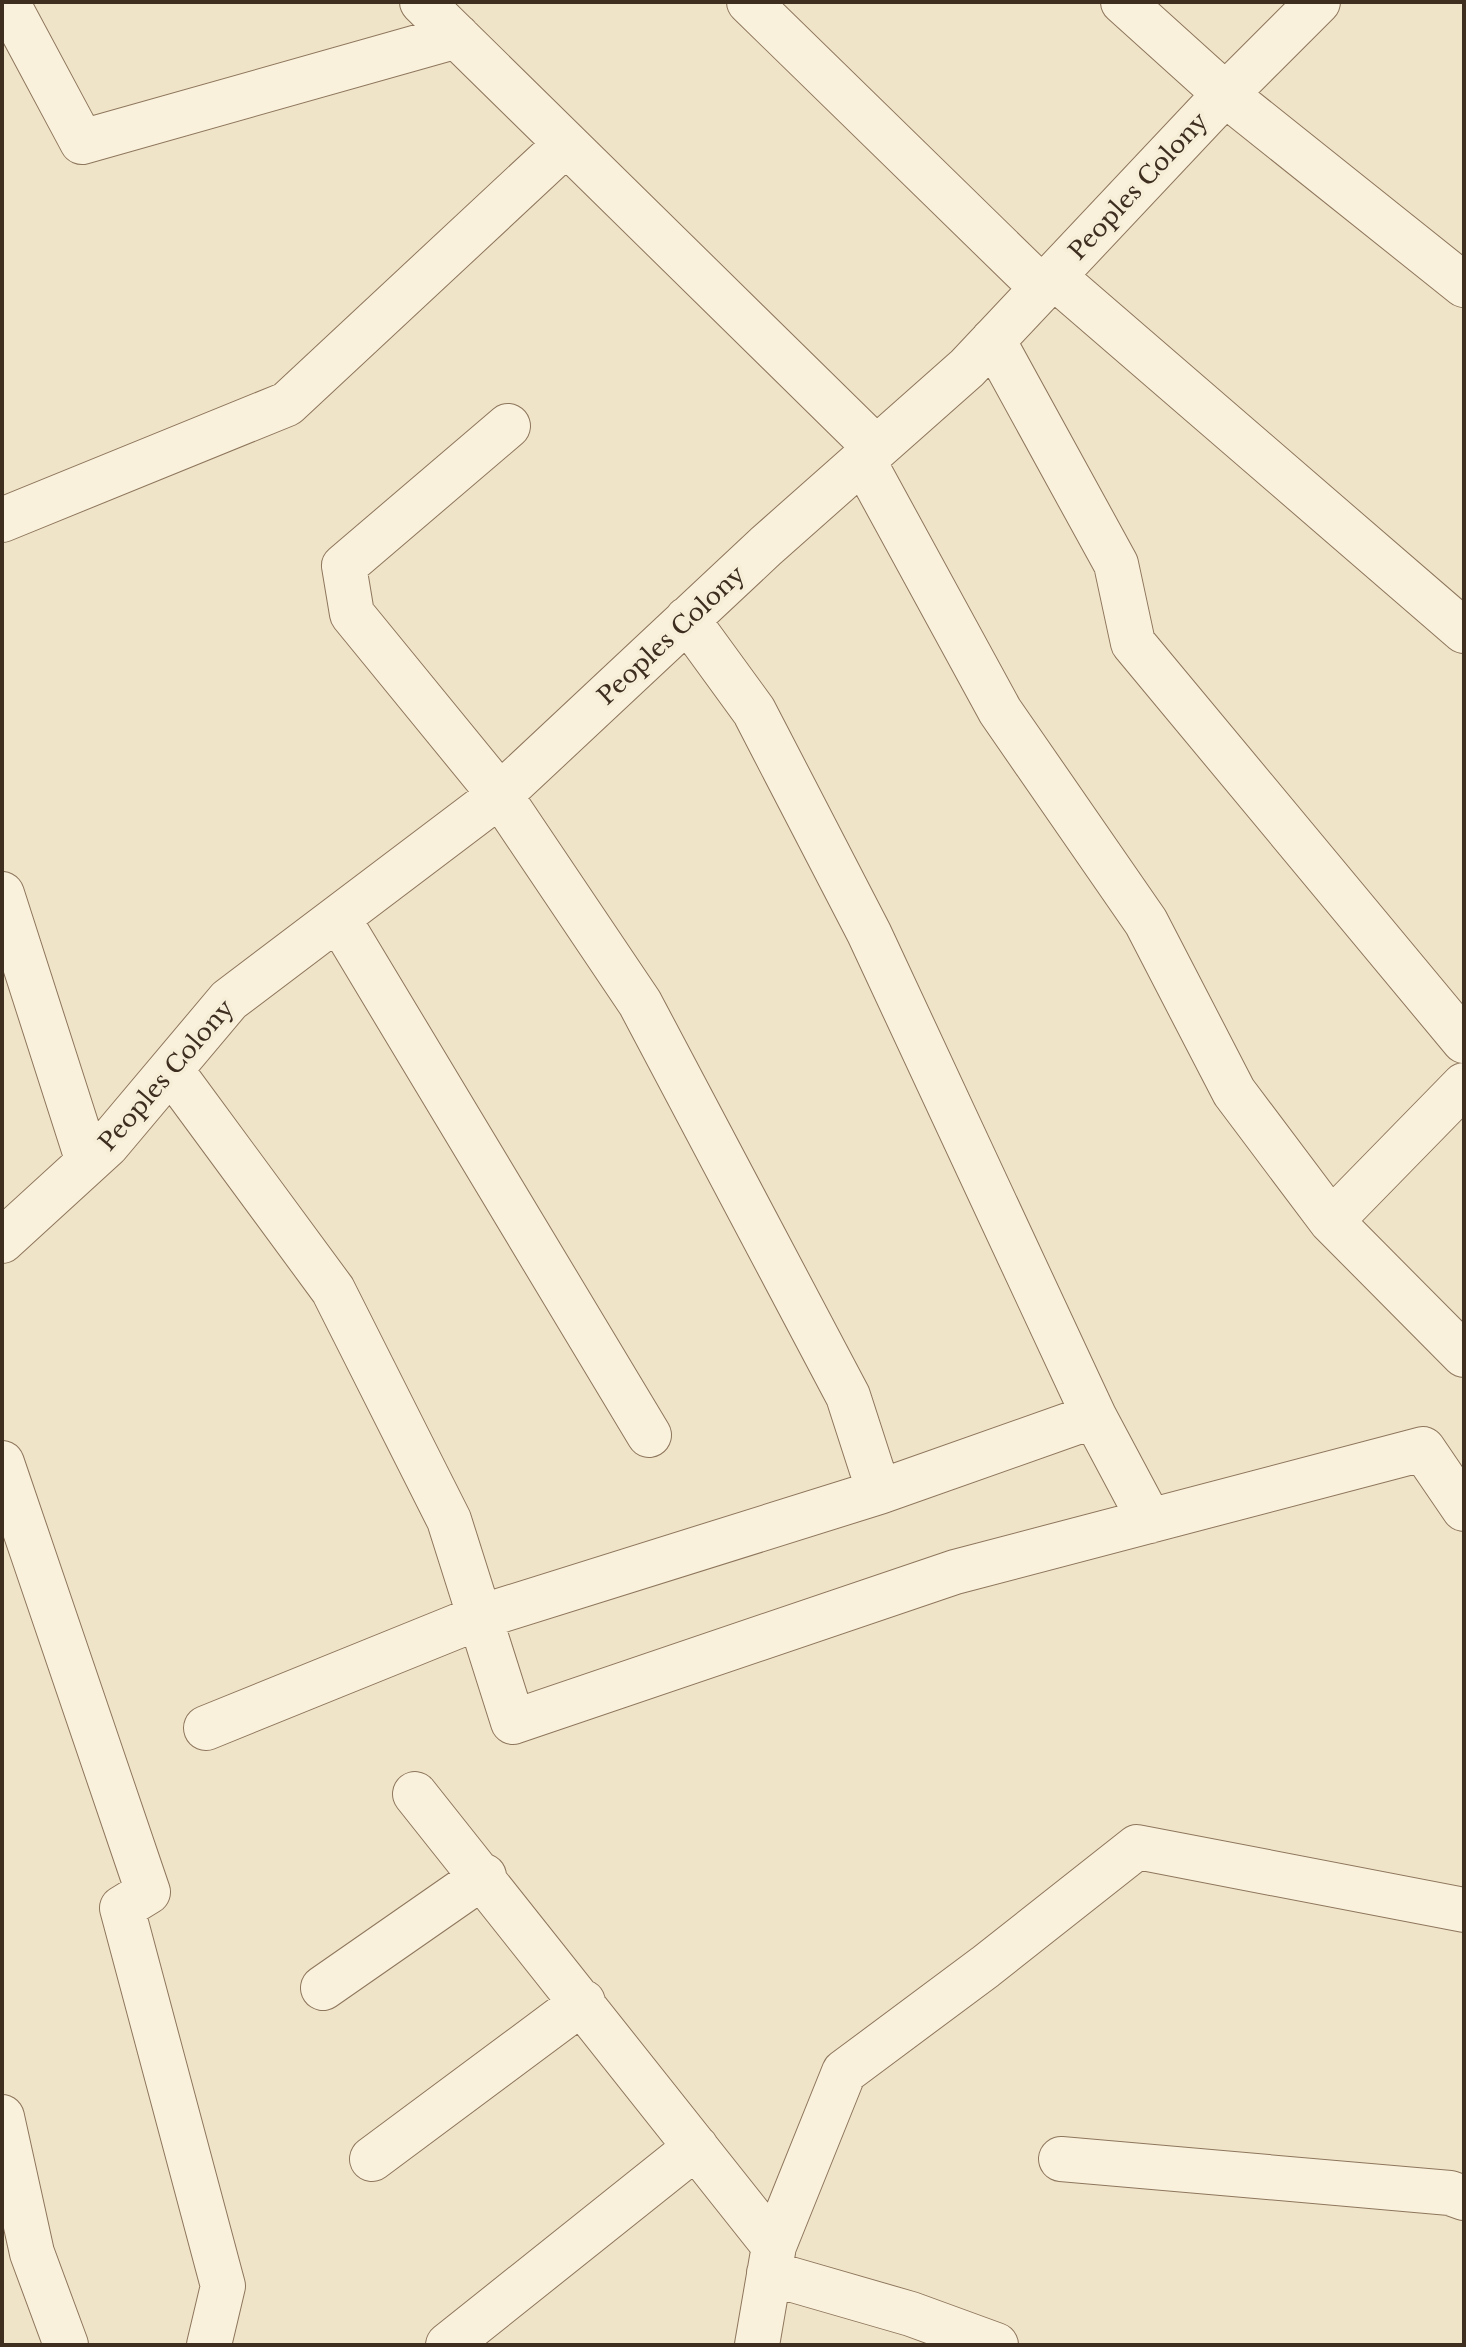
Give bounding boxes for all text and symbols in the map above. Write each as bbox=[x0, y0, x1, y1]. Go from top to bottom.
street label: Peoples Colony bbox=[1062, 106, 1214, 266]
street label: Peoples Colony bbox=[591, 559, 751, 711]
street label: Peoples Colony bbox=[93, 993, 240, 1156]

